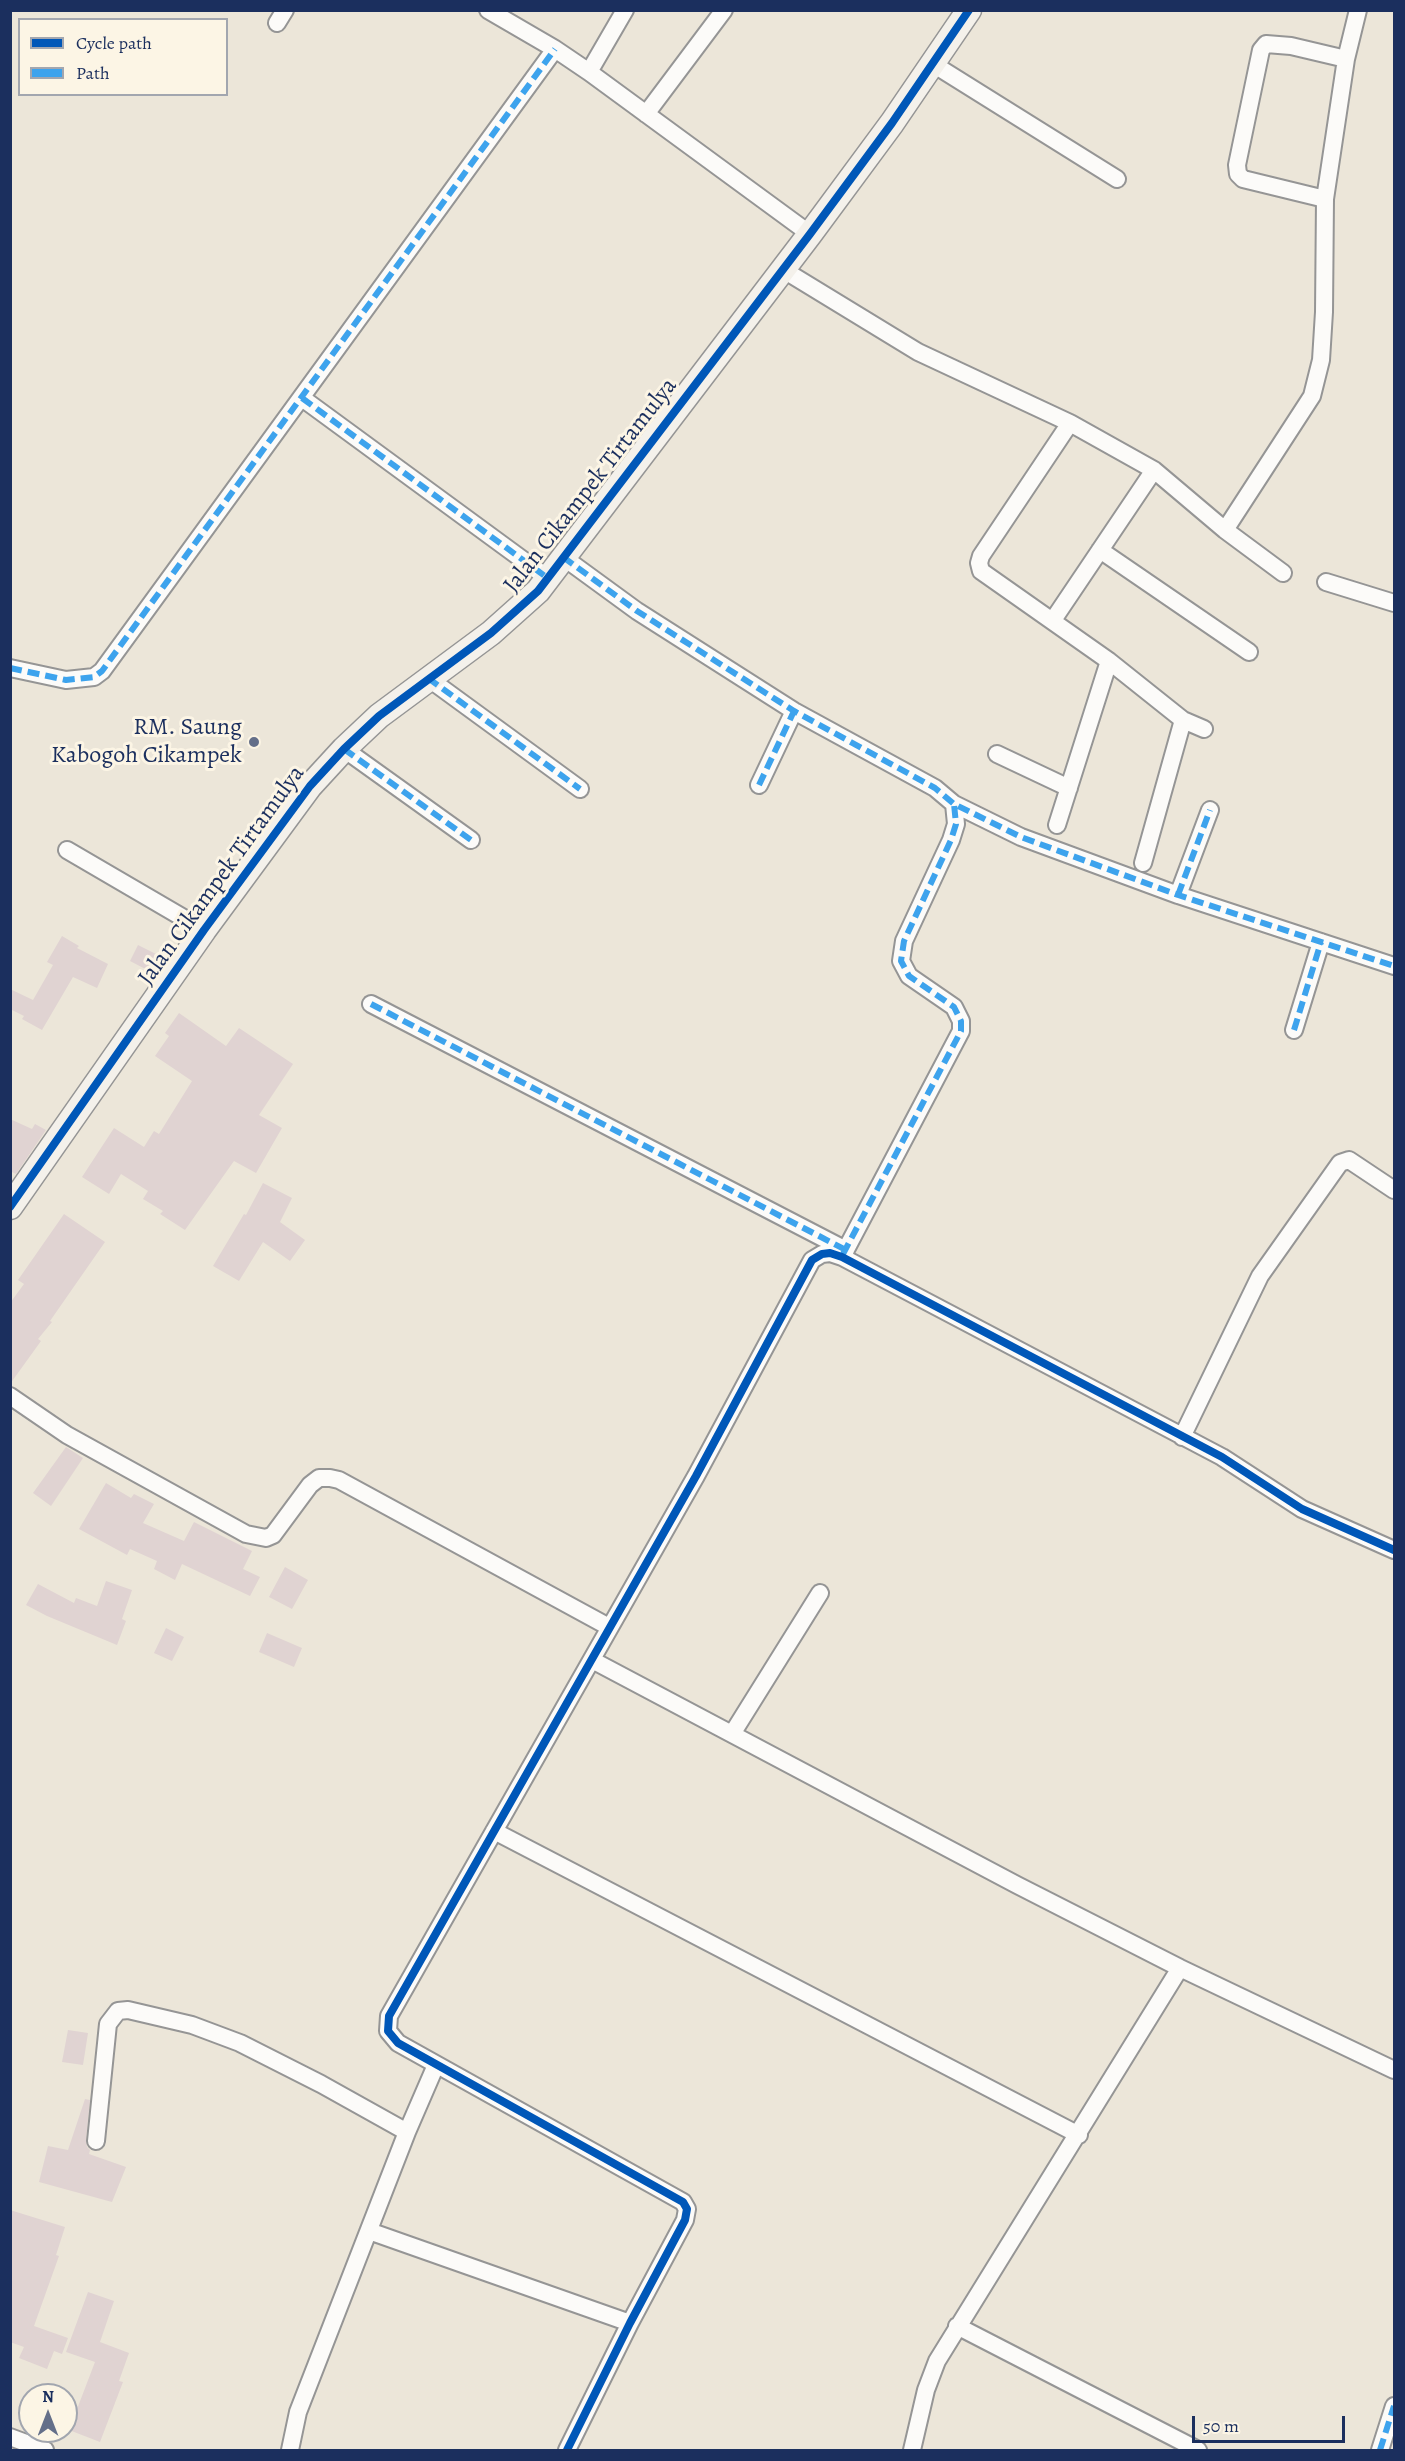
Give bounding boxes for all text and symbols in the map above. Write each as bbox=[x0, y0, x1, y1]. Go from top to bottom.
legend bbox=[18, 18, 228, 96]
text: Cycle path bbox=[76, 31, 152, 55]
text: Path bbox=[76, 61, 110, 85]
street label: Jalan Cikampek Tirtamulya bbox=[498, 373, 684, 599]
place label: RM. Saung Kabogoh Cikampek bbox=[51, 714, 242, 770]
marker: RM. Saung Kabogoh Cikampek bbox=[247, 735, 261, 749]
street label: Jalan Cikampek Tirtamulya bbox=[132, 760, 312, 992]
north arrow bbox=[18, 2383, 78, 2443]
text: N bbox=[42, 2386, 54, 2408]
scale bar bbox=[1195, 2404, 1348, 2442]
text: 50 m bbox=[1203, 2414, 1239, 2438]

